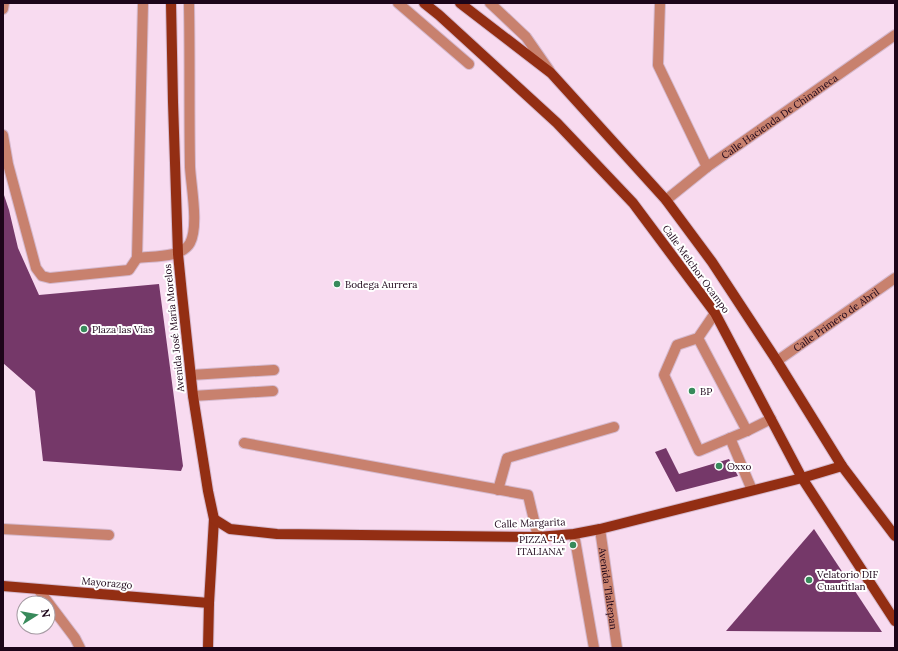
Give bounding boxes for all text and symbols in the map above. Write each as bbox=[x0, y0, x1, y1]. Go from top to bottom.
street label: Calle Hacienda De Chinameca bbox=[719, 71, 840, 162]
street label: Calle Melchor Ocampo bbox=[660, 222, 733, 316]
street label: Avenida José María Morelos bbox=[161, 263, 187, 394]
place label: Bodega Aurrera bbox=[345, 278, 417, 291]
marker: Bodega Aurrera bbox=[332, 279, 342, 289]
street label: Calle Primero de Abril bbox=[790, 285, 882, 354]
place label: Plaza las Vias bbox=[92, 323, 153, 336]
marker: Plaza las Vias bbox=[79, 324, 89, 334]
place label: BP bbox=[700, 385, 712, 398]
marker: BP bbox=[687, 386, 697, 396]
place label: Oxxo bbox=[727, 460, 751, 473]
marker: Oxxo bbox=[714, 461, 724, 471]
street label: Calle Margarita bbox=[494, 515, 566, 531]
place label: PIZZA "LA ITALIANA" bbox=[517, 533, 566, 558]
marker: PIZZA "LA ITALIANA" bbox=[568, 540, 578, 550]
street label: Avenida Tlaltepan bbox=[596, 546, 621, 630]
place label: Velatorio DIF Cuautitlan bbox=[816, 568, 878, 593]
street label: Mayorazgo bbox=[81, 574, 133, 592]
marker: Velatorio DIF Cuautitlan bbox=[804, 575, 814, 585]
north arrow bbox=[16, 595, 56, 635]
text: N bbox=[38, 608, 54, 619]

